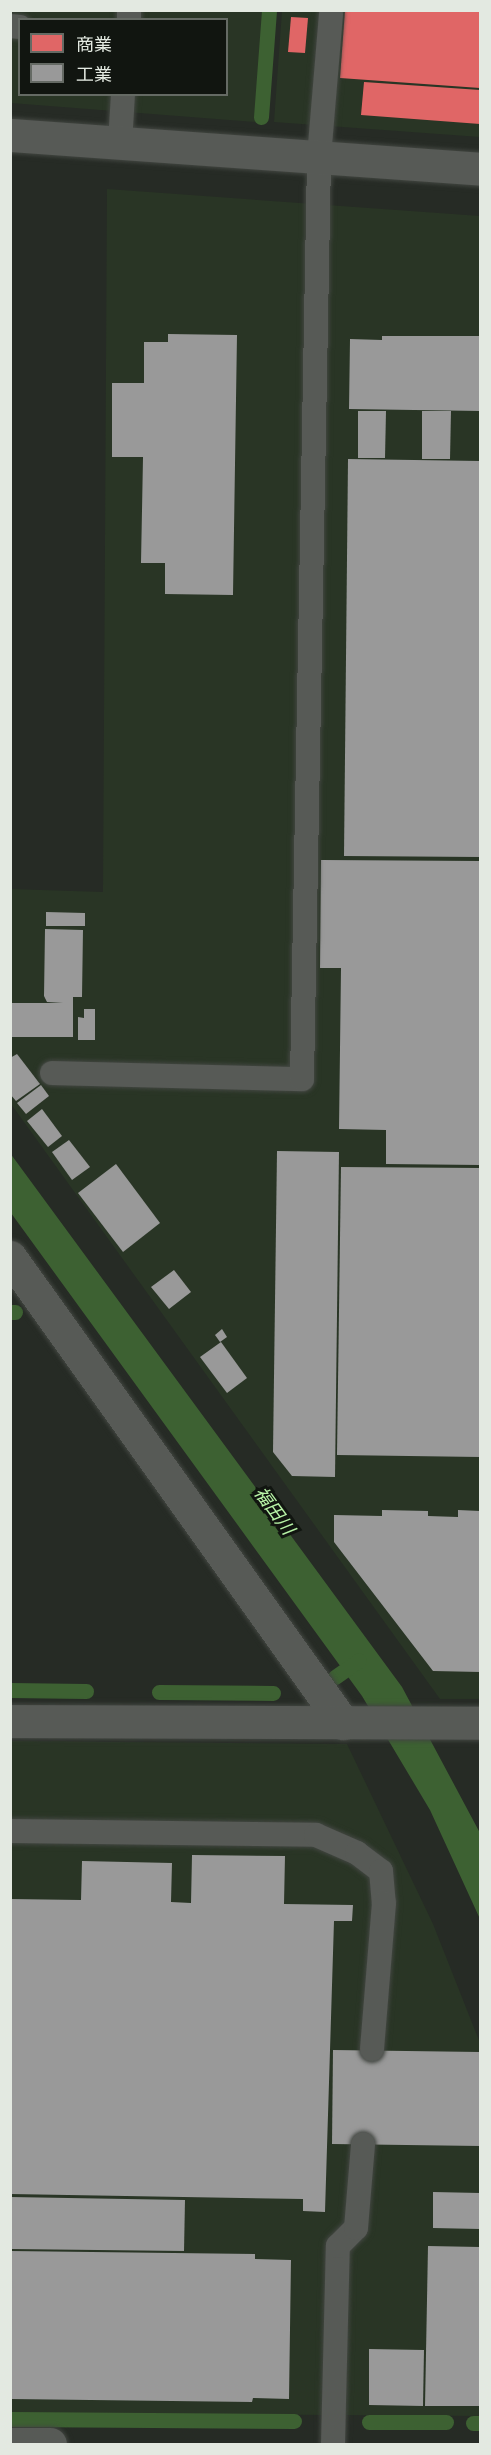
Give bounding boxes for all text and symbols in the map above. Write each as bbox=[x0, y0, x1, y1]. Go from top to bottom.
legend bbox=[18, 18, 228, 96]
text: 商業 bbox=[76, 35, 112, 55]
text: 工業 bbox=[76, 65, 112, 85]
water label: 福田川 bbox=[249, 1483, 299, 1539]

